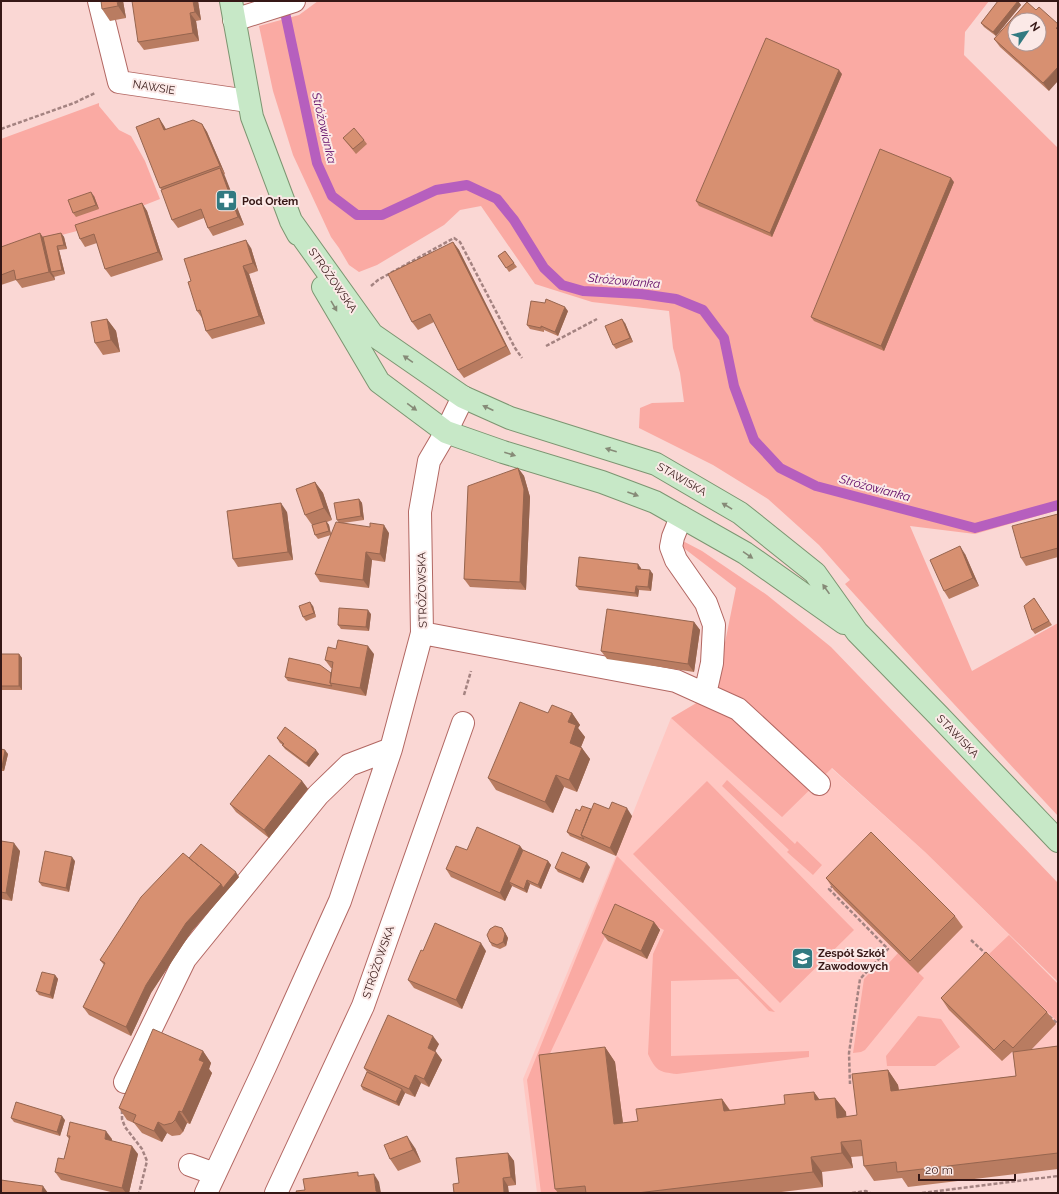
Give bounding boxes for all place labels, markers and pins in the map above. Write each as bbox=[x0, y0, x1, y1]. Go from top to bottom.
pharmacy icon: Pod Orłem bbox=[214, 188, 240, 214]
place label: Pod Orłem bbox=[242, 195, 298, 208]
school or university icon: Zespół Szkół Zawodowych bbox=[790, 946, 816, 972]
place label: Zespół Szkół Zawodowych bbox=[818, 947, 889, 973]

